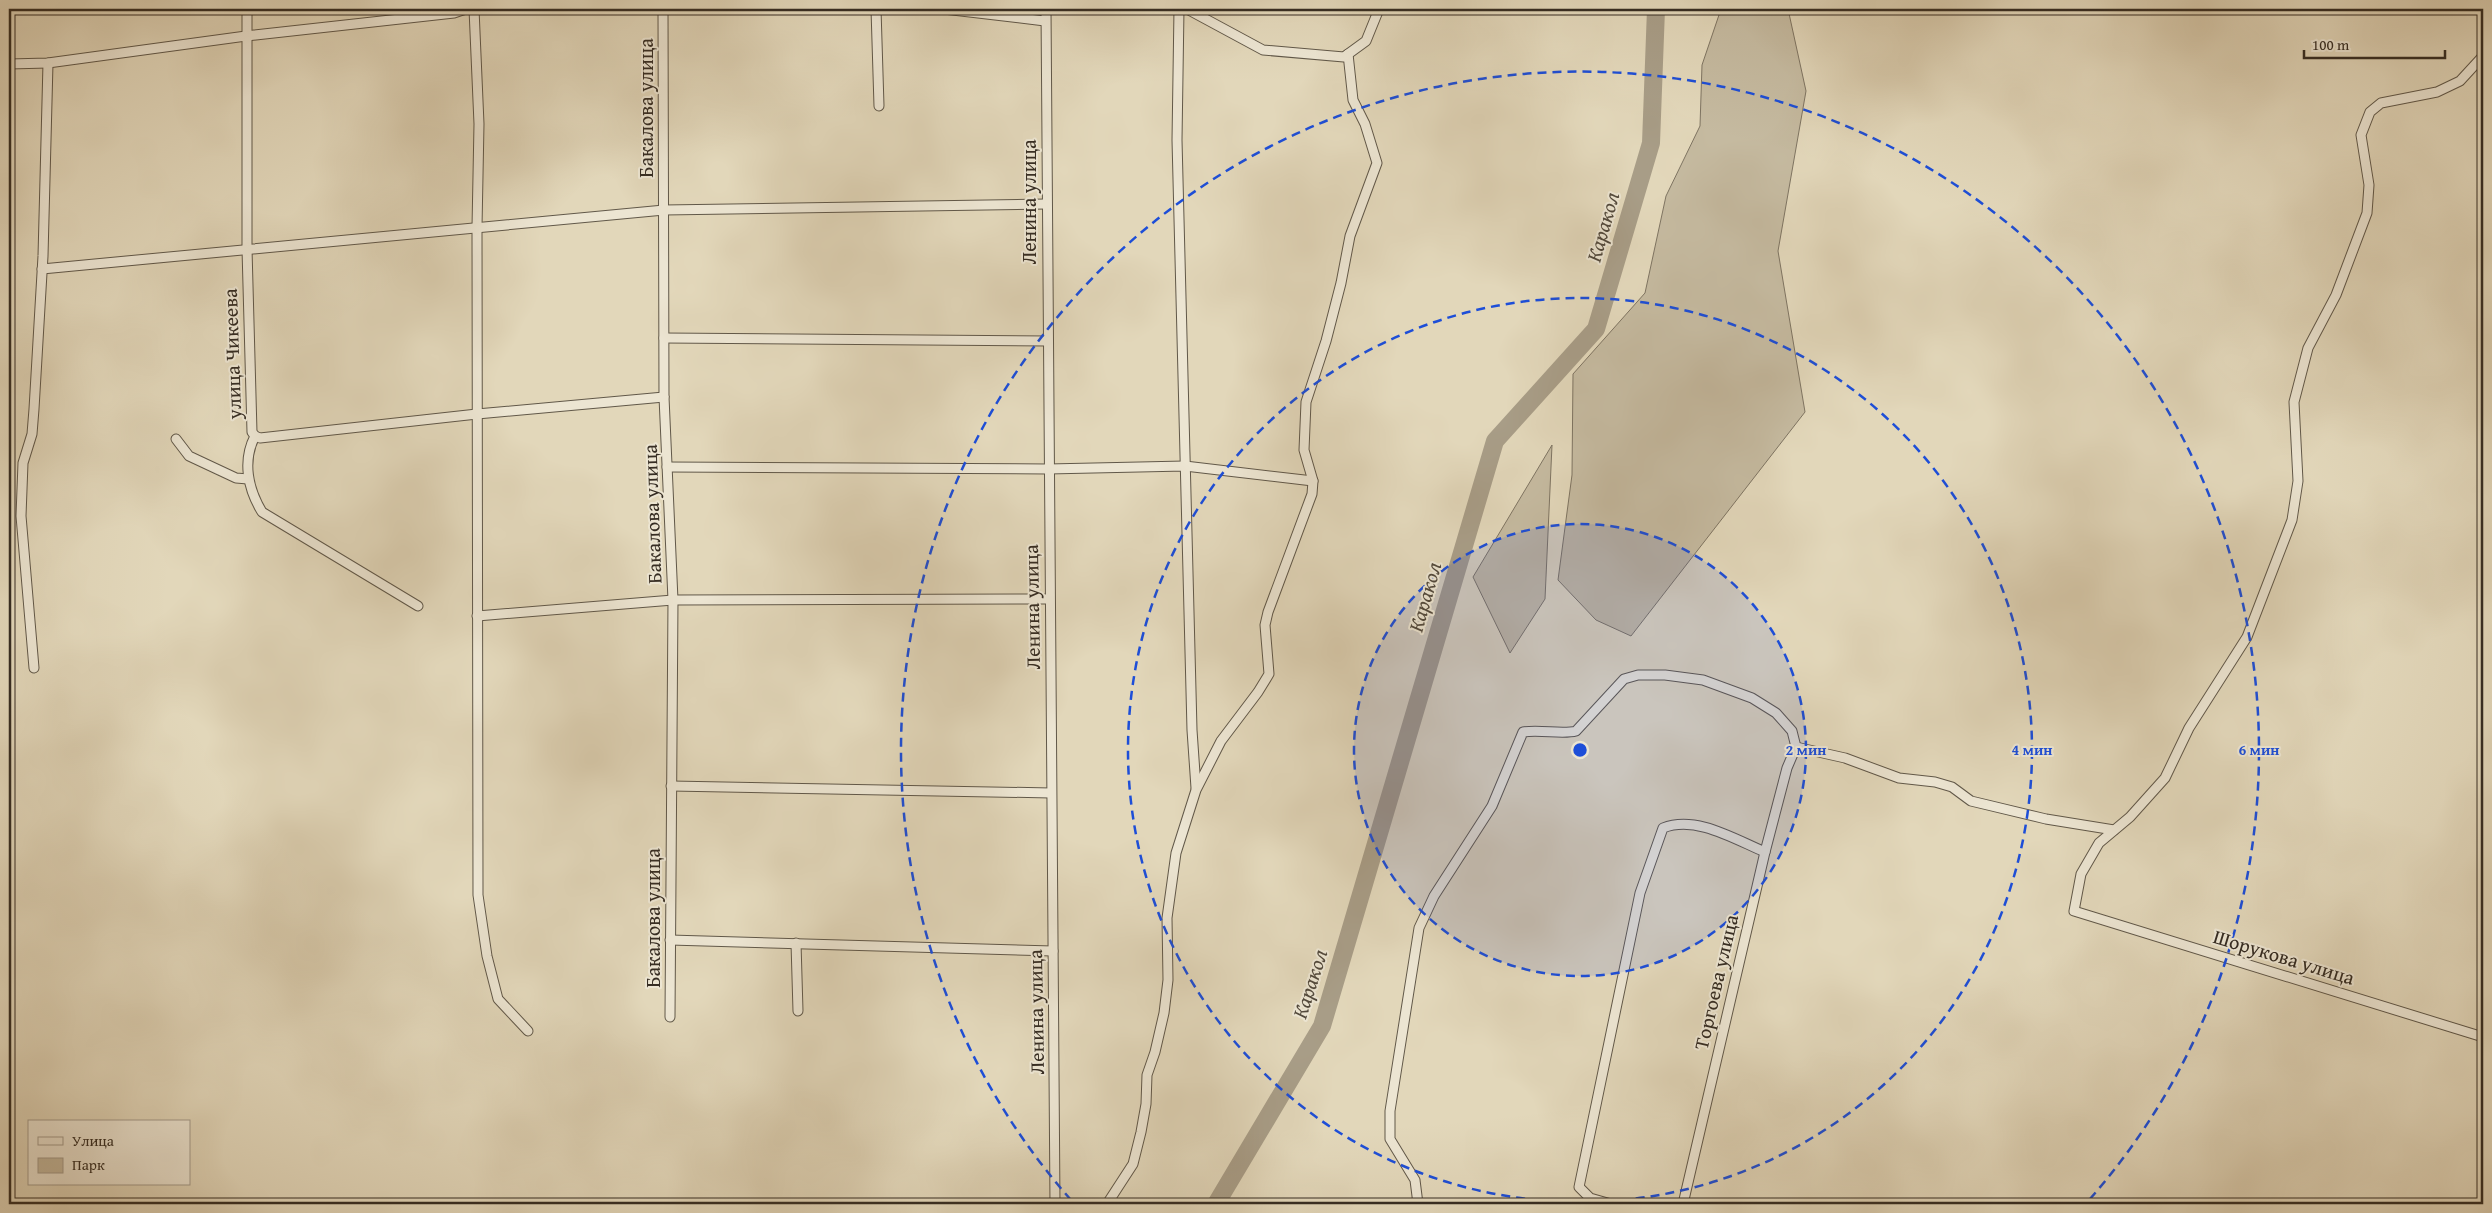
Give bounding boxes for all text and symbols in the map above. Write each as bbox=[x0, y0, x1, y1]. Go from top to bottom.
scale bar bbox=[2304, 28, 2446, 60]
text: 100 m bbox=[2312, 34, 2350, 55]
street label: Бакалова улица bbox=[631, 38, 660, 178]
street label: Ленина улица bbox=[1014, 139, 1043, 265]
water label: Каракол bbox=[1578, 188, 1627, 265]
street label: улица Чикеева bbox=[215, 288, 248, 421]
street label: Бакалова улица bbox=[635, 443, 668, 584]
street label: Ленина улица bbox=[1016, 544, 1047, 670]
water label: Каракол bbox=[1400, 558, 1449, 635]
text: 2 мин bbox=[1786, 739, 1827, 760]
text: 4 мин bbox=[2012, 739, 2053, 760]
text: 6 мин bbox=[2239, 739, 2280, 760]
centre of rings bbox=[1571, 741, 1589, 759]
street label: Бакалова улица bbox=[638, 848, 667, 988]
street label: Торгоева улица bbox=[1686, 911, 1745, 1052]
street label: Шорукова улица bbox=[2210, 921, 2359, 992]
water label: Каракол bbox=[1284, 945, 1335, 1023]
street label: Ленина улица bbox=[1020, 949, 1051, 1075]
legend bbox=[28, 1120, 190, 1186]
text: Улица bbox=[72, 1130, 115, 1151]
text: Парк bbox=[72, 1154, 105, 1175]

